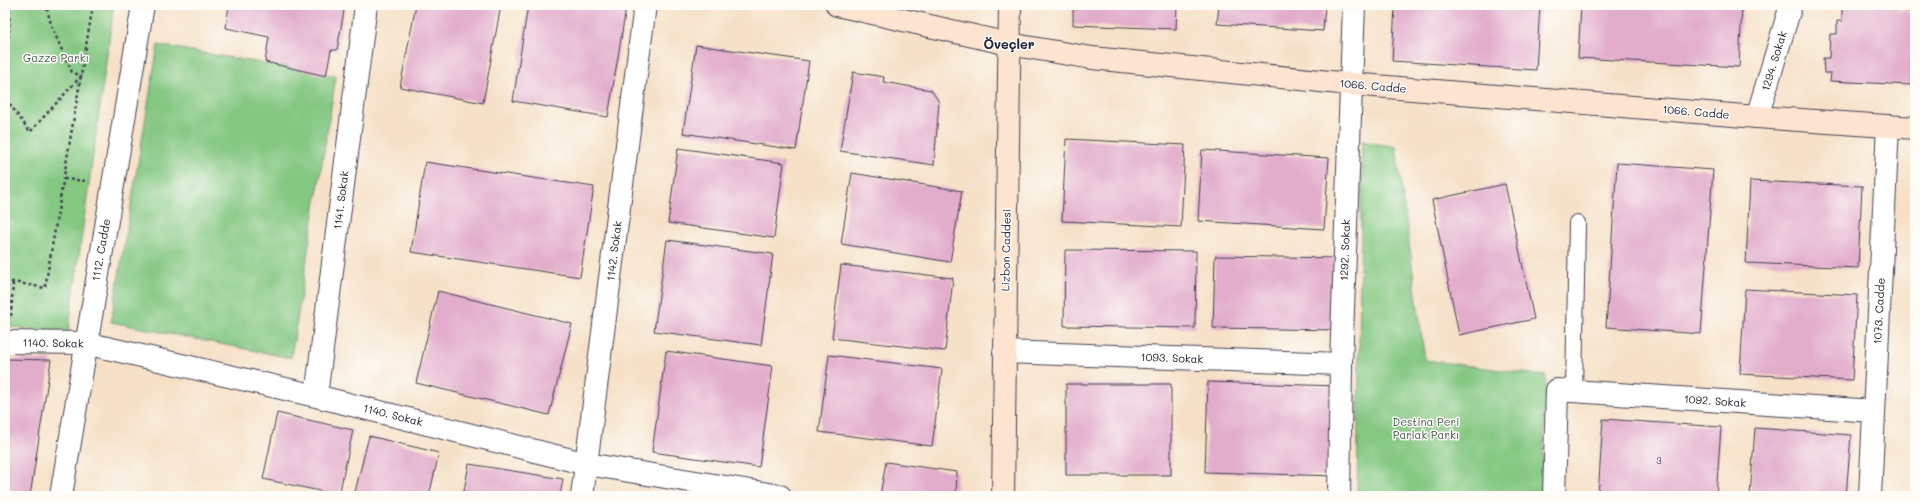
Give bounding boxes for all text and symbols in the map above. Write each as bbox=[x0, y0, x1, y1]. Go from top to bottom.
street label: 1294. Sokak bbox=[1757, 29, 1790, 93]
district label: Öveçler bbox=[983, 35, 1035, 52]
park label: Gazze Parkı bbox=[23, 50, 89, 65]
street label: 1066. Cadde bbox=[1339, 75, 1407, 96]
street label: 1066. Cadde bbox=[1662, 101, 1730, 122]
street label: 1141. Sokak bbox=[329, 169, 352, 230]
street label: Lizbon Caddesi bbox=[997, 209, 1014, 291]
street label: 1112. Cadde bbox=[88, 217, 113, 282]
street label: 1292. Sokak bbox=[1336, 219, 1353, 281]
street label: 1142. Sokak bbox=[602, 220, 625, 282]
street label: 1073. Cadde bbox=[1869, 277, 1888, 345]
street label: 1140. Sokak bbox=[22, 334, 84, 351]
street label: 1093. Sokak bbox=[1140, 349, 1204, 366]
street label: 1092. Sokak bbox=[1683, 391, 1747, 410]
street label: 1140. Sokak bbox=[362, 400, 425, 429]
park label: Destina Peri Parlak Parkı bbox=[1393, 414, 1459, 442]
house number: 3 bbox=[1656, 455, 1662, 466]

